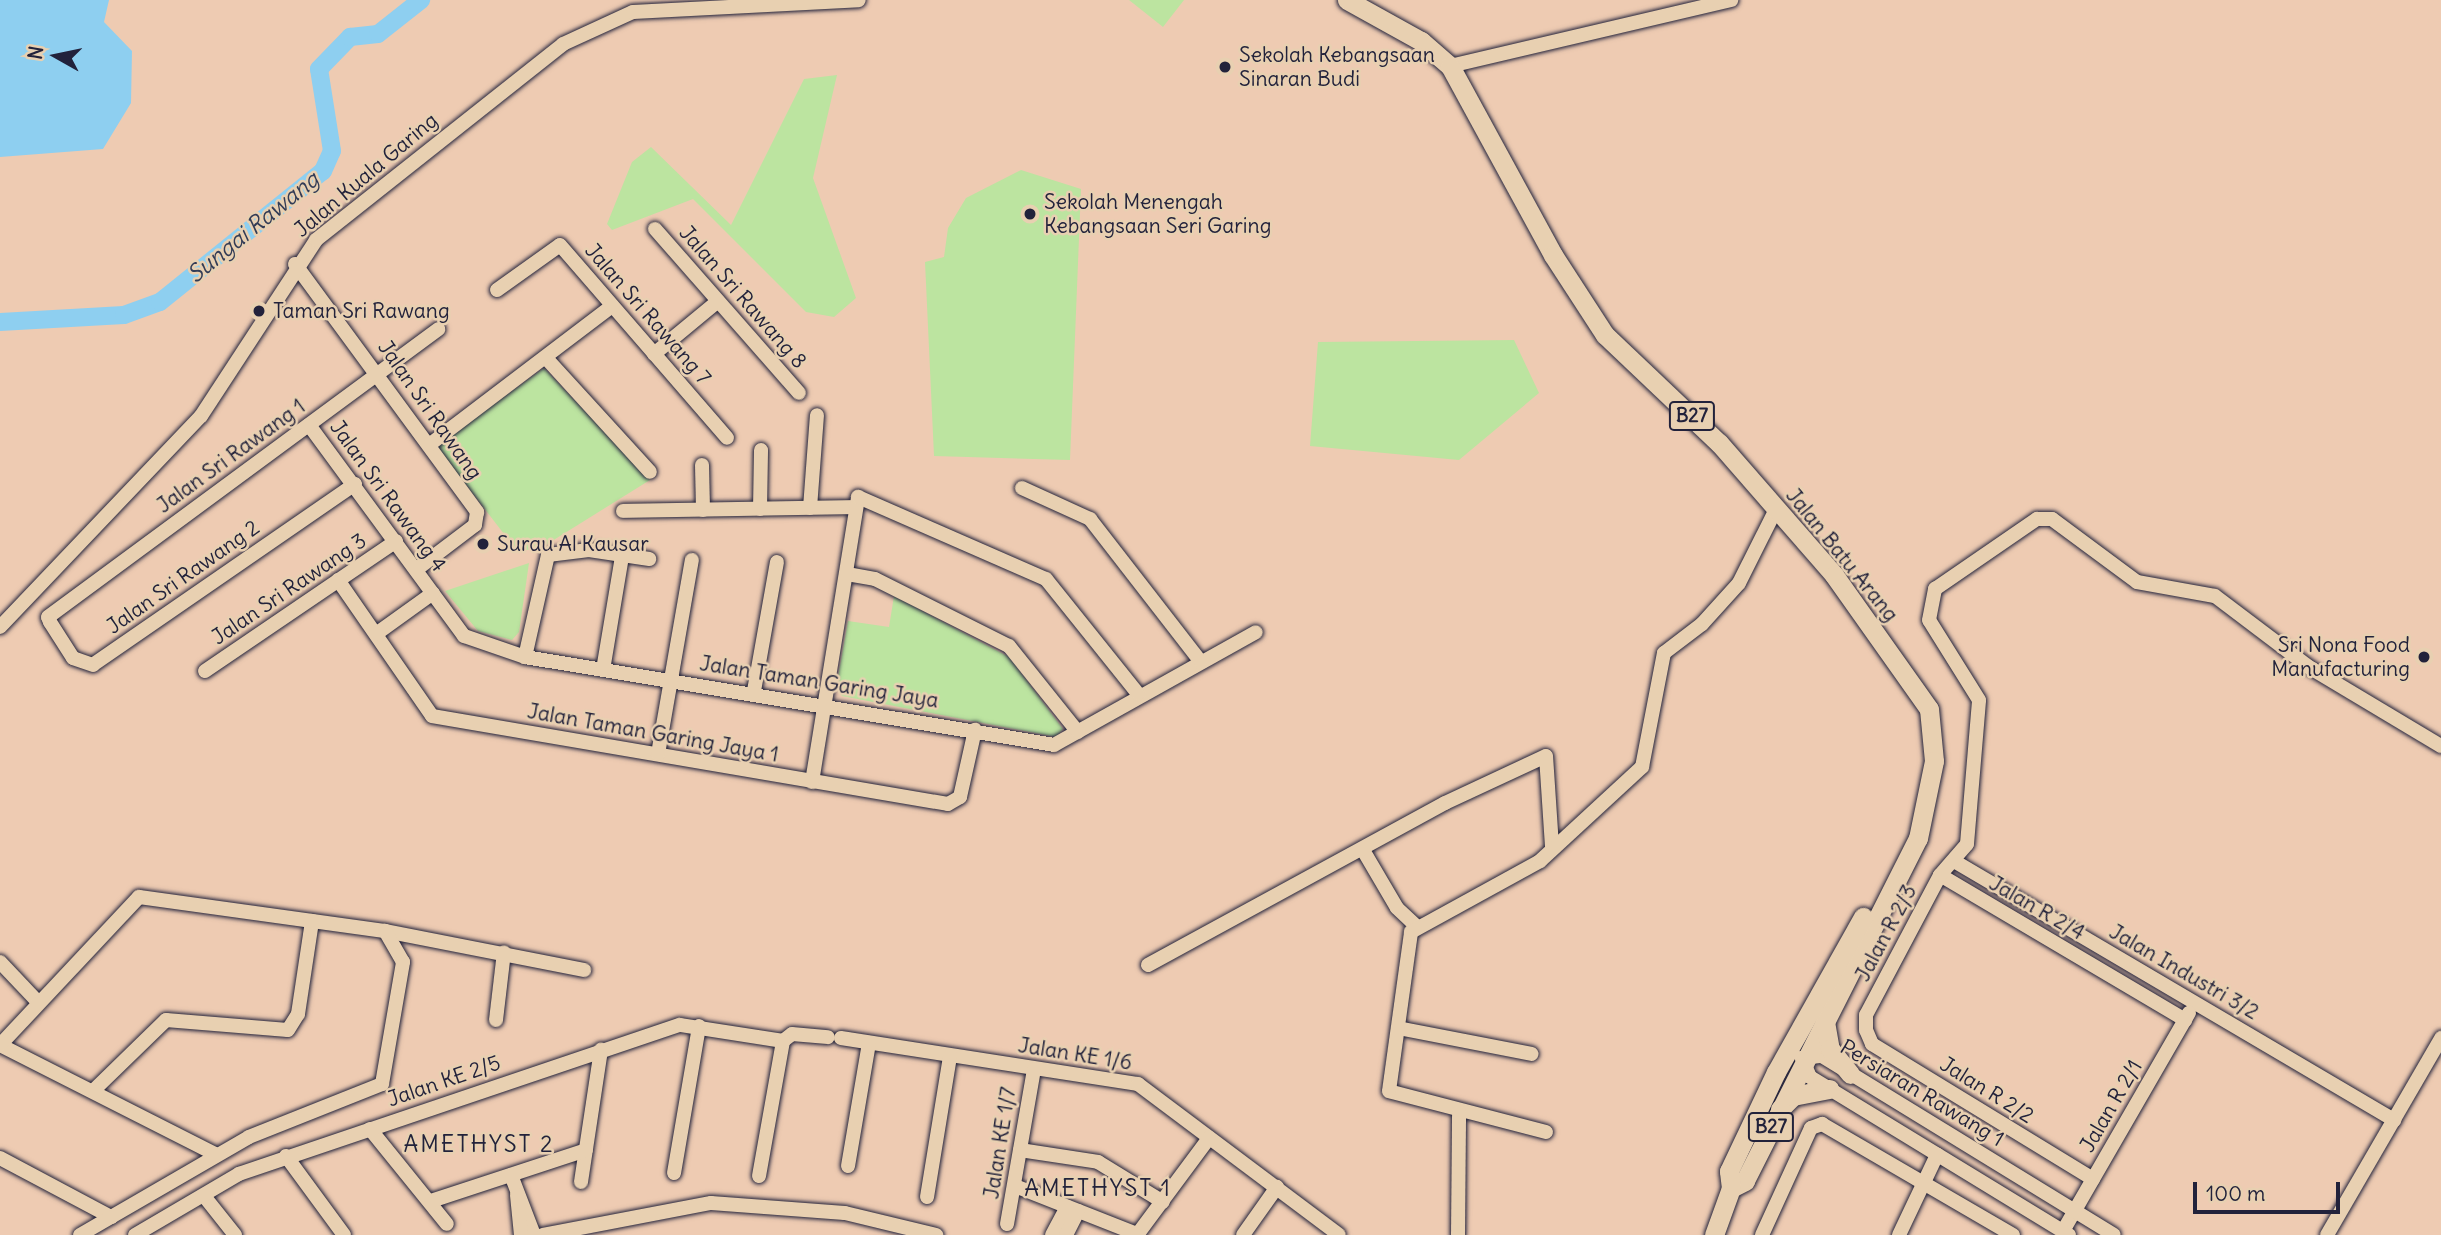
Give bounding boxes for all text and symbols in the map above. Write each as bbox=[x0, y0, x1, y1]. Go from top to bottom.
north arrow bbox=[21, 21, 91, 91]
place label: Sekolah Kebangsaan Sinaran Budi bbox=[1239, 42, 1435, 92]
text: N bbox=[22, 44, 48, 61]
marker: Sekolah Kebangsaan Sinaran Budi bbox=[1217, 59, 1233, 75]
street label: Jalan Kuala Garing bbox=[289, 108, 443, 242]
water label: Sungai Rawang bbox=[182, 166, 324, 288]
place label: Sekolah Menengah Kebangsaan Seri Garing bbox=[1044, 189, 1271, 239]
marker: Sekolah Menengah Kebangsaan Seri Garing bbox=[1022, 206, 1038, 222]
street label: Jalan Sri Rawang 8 bbox=[674, 220, 812, 374]
street label: Jalan Sri Rawang 7 bbox=[580, 238, 716, 390]
place label: Taman Sri Rawang bbox=[273, 298, 450, 324]
marker: Taman Sri Rawang bbox=[251, 303, 267, 319]
street label: Jalan Sri Rawang bbox=[373, 336, 487, 484]
street label: Jalan Sri Rawang 1 bbox=[152, 394, 310, 518]
road number: B27 bbox=[1668, 400, 1716, 432]
street label: Jalan Sri Rawang 4 bbox=[325, 415, 451, 577]
street label: Jalan Batu Arang bbox=[1781, 483, 1903, 627]
street label: Jalan Sri Rawang 2 bbox=[102, 515, 264, 639]
street label: Jalan Sri Rawang 3 bbox=[207, 528, 371, 650]
place label: Surau Al Kausar bbox=[497, 531, 649, 557]
marker: Surau Al Kausar bbox=[475, 536, 491, 552]
place label: Sri Nona Food Manufacturing bbox=[2271, 632, 2410, 682]
marker: Sri Nona Food Manufacturing bbox=[2416, 649, 2432, 665]
street label: Jalan Taman Garing Jaya bbox=[698, 651, 940, 713]
street label: Jalan Taman Garing Jaya 1 bbox=[525, 698, 781, 768]
street label: Jalan R 2/4 bbox=[1985, 871, 2089, 945]
street label: Jalan R 2/3 bbox=[1850, 880, 1922, 986]
street label: Jalan Industri 3/2 bbox=[2105, 919, 2263, 1025]
street label: Jalan KE 1/6 bbox=[1016, 1033, 1134, 1075]
street label: Persiaran Rawang 1 bbox=[1836, 1034, 2008, 1152]
street label: Jalan KE 2/5 bbox=[384, 1050, 504, 1112]
street label: Jalan R 2/2 bbox=[1936, 1051, 2038, 1129]
street label: Jalan R 2/1 bbox=[2075, 1055, 2147, 1157]
street label: Jalan KE 1/7 bbox=[979, 1085, 1021, 1201]
road number: B27 bbox=[1746, 1112, 1796, 1142]
district label: AMETHYST 2 bbox=[405, 1130, 553, 1158]
scale bar bbox=[2196, 1168, 2343, 1212]
district label: AMETHYST 1 bbox=[1025, 1174, 1171, 1202]
text: 100 m bbox=[2206, 1180, 2265, 1207]

